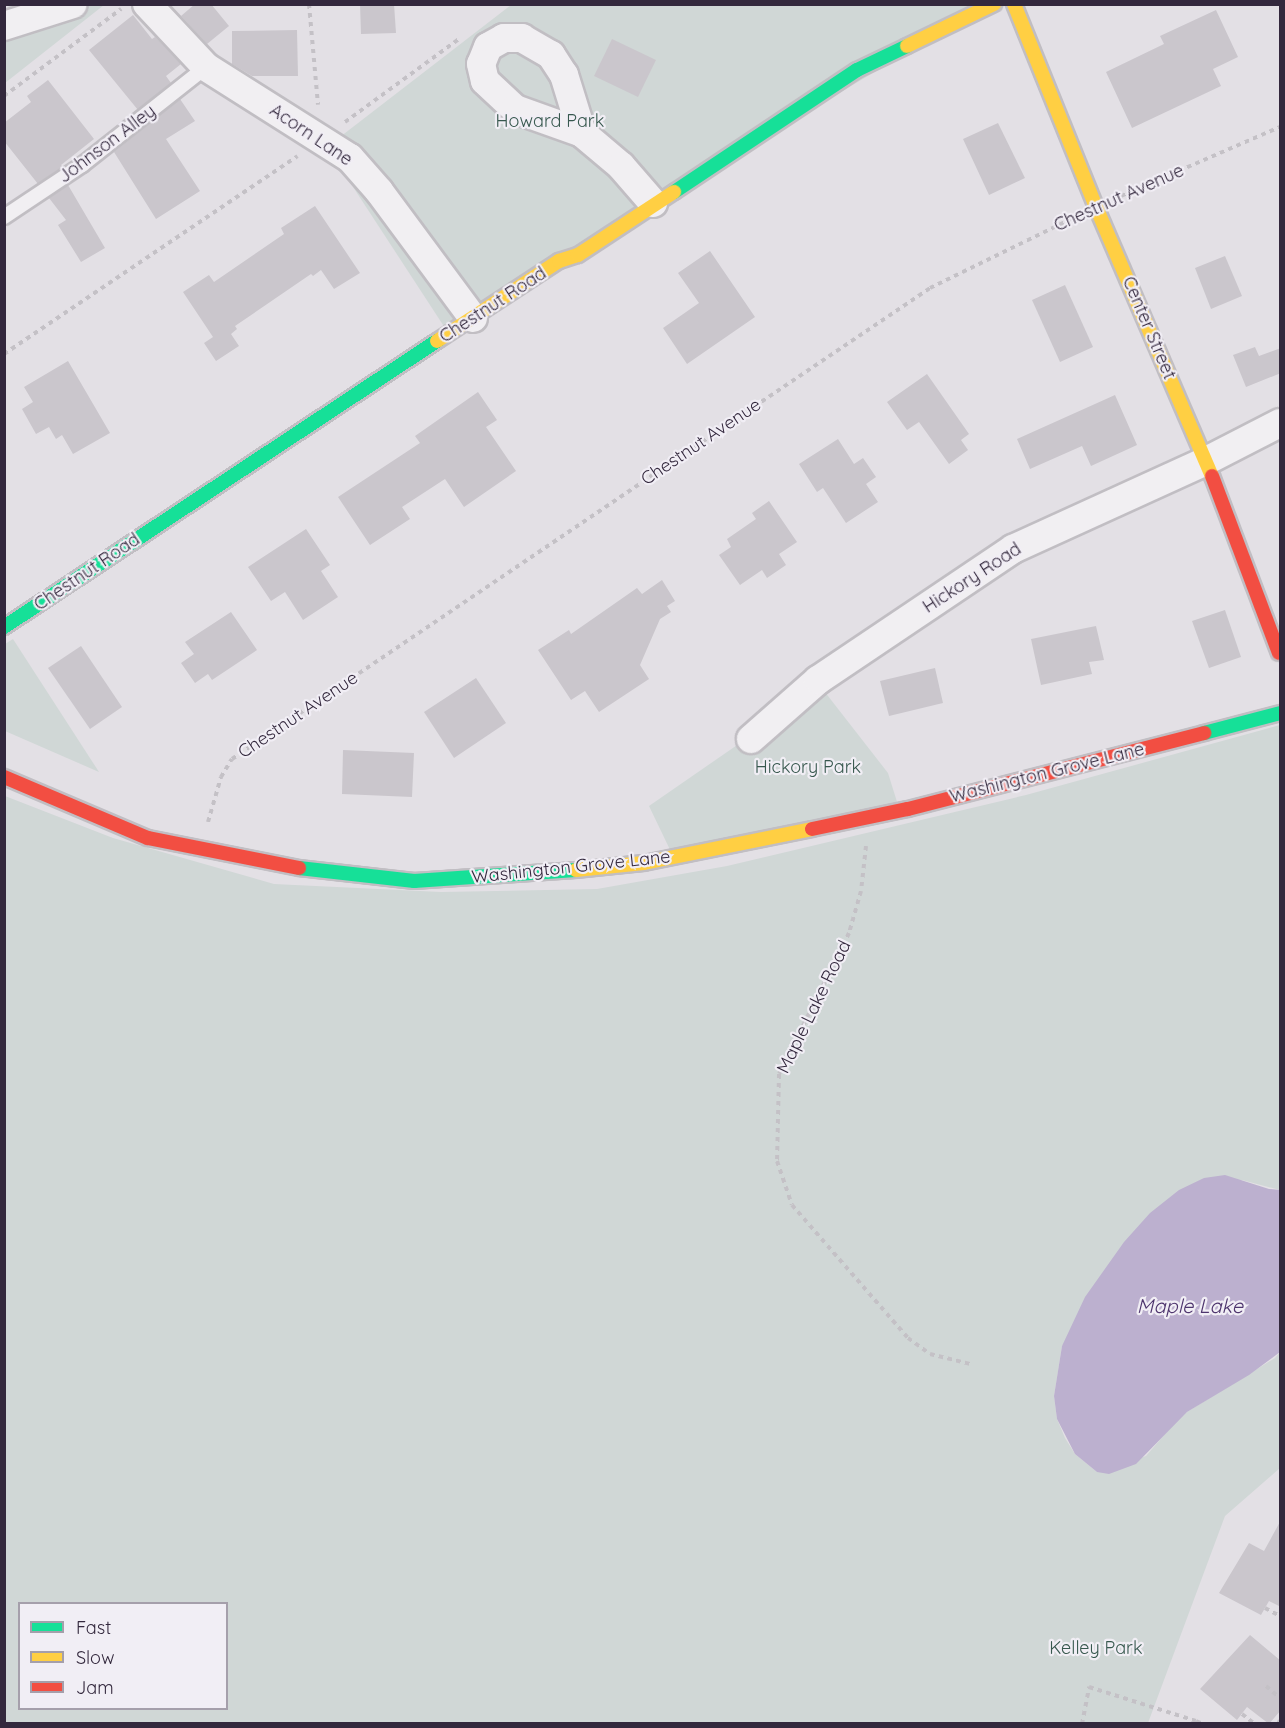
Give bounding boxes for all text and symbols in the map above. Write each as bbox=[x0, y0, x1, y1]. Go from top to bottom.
street label: Acorn Lane bbox=[266, 99, 356, 171]
street label: Johnson Alley bbox=[54, 100, 160, 188]
park label: Howard Park bbox=[496, 110, 604, 132]
street label: Chestnut Avenue bbox=[1051, 160, 1187, 236]
street label: Chestnut Road bbox=[436, 262, 550, 348]
street label: Center Street bbox=[1118, 273, 1180, 383]
street label: Chestnut Avenue bbox=[637, 394, 765, 490]
street label: Chestnut Road bbox=[30, 529, 144, 615]
street label: Hickory Road bbox=[919, 538, 1025, 618]
street label: Chestnut Avenue bbox=[234, 667, 362, 763]
street label: Washington Grove Lane bbox=[947, 738, 1147, 808]
park label: Hickory Park bbox=[755, 756, 861, 778]
street label: Washington Grove Lane bbox=[470, 846, 672, 888]
street label: Maple Lake Road bbox=[772, 937, 856, 1077]
water label: Maple Lake bbox=[1137, 1293, 1243, 1317]
legend bbox=[18, 1602, 228, 1710]
text: Fast bbox=[76, 1616, 111, 1639]
park label: Kelley Park bbox=[1049, 1637, 1143, 1659]
text: Slow bbox=[76, 1646, 114, 1669]
text: Jam bbox=[76, 1676, 114, 1699]

